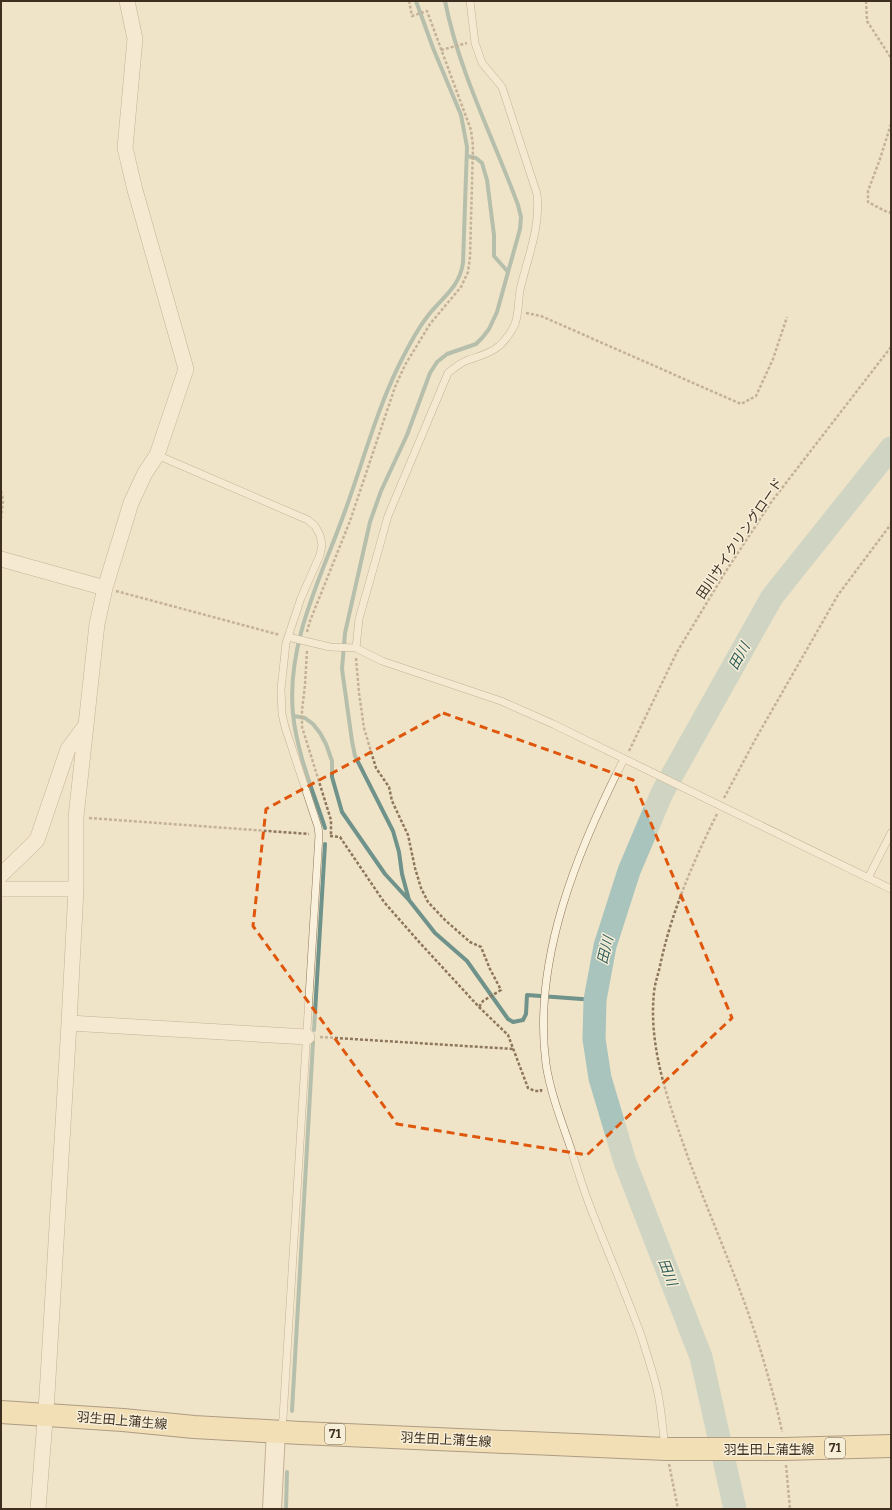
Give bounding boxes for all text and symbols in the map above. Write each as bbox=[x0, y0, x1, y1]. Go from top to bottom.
street label: 田川サイクリングロード bbox=[693, 475, 786, 602]
water label: 田川 bbox=[725, 638, 755, 673]
water label: 田川 bbox=[594, 933, 618, 966]
water label: 田川 bbox=[655, 1256, 681, 1290]
street label: 羽生田上蒲生線 bbox=[76, 1409, 168, 1432]
road number: 71 bbox=[325, 1424, 345, 1444]
street label: 羽生田上蒲生線 bbox=[400, 1430, 492, 1449]
road number: 71 bbox=[825, 1438, 845, 1458]
street label: 羽生田上蒲生線 bbox=[723, 1442, 815, 1457]

